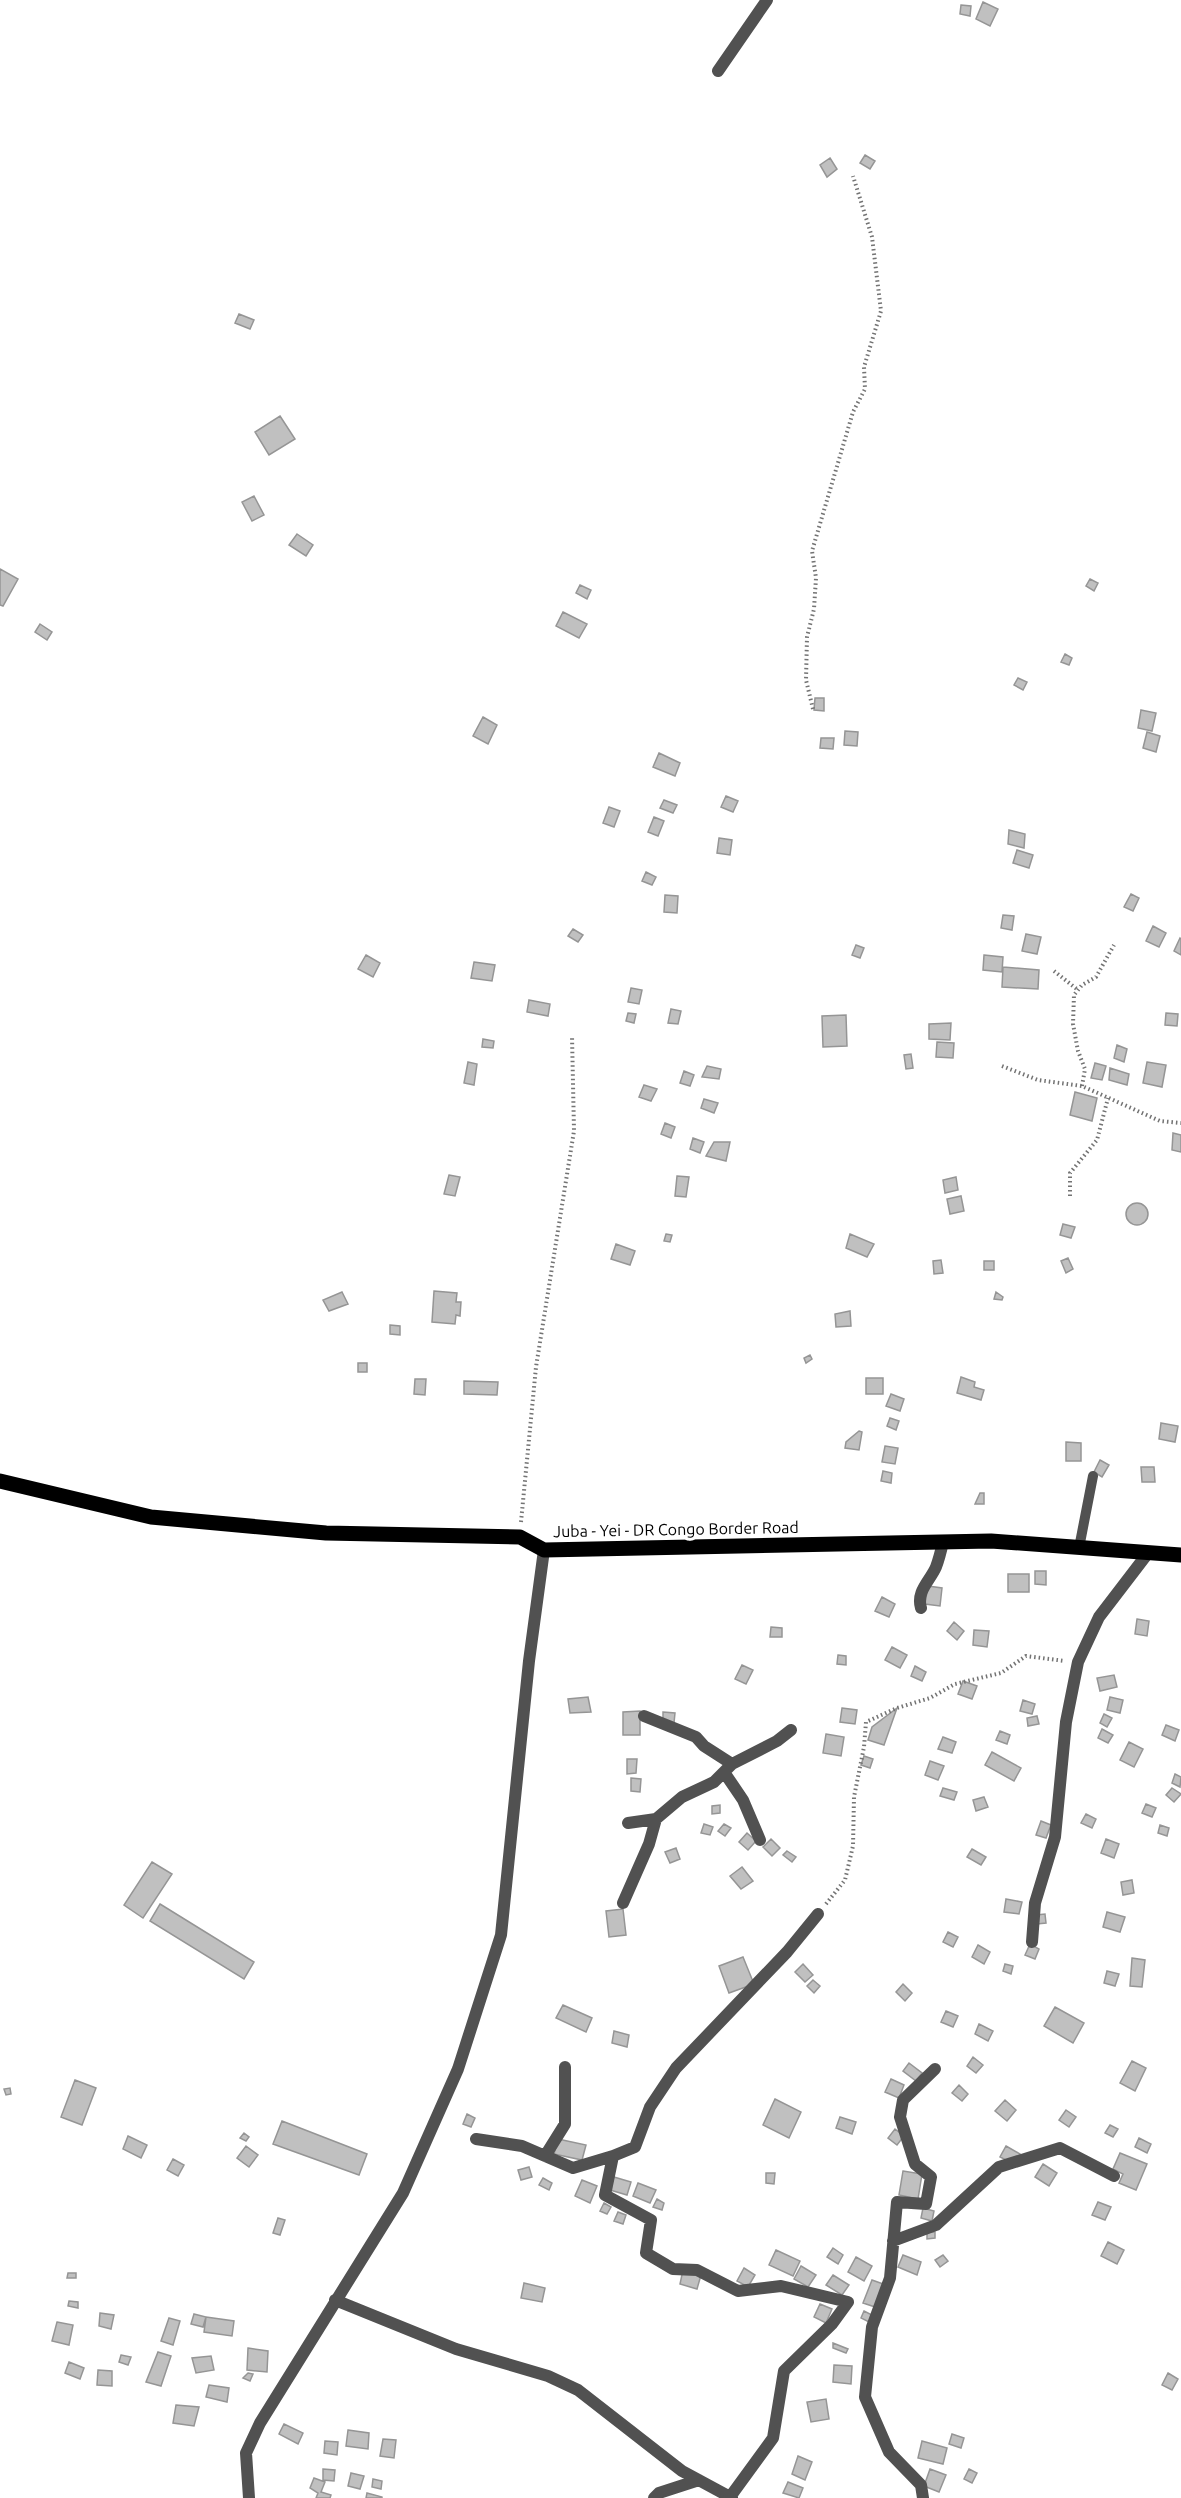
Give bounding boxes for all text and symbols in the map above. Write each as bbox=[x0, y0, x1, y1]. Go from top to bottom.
street label: Juba - Yei - DR Congo Border Road bbox=[553, 1518, 799, 1540]

